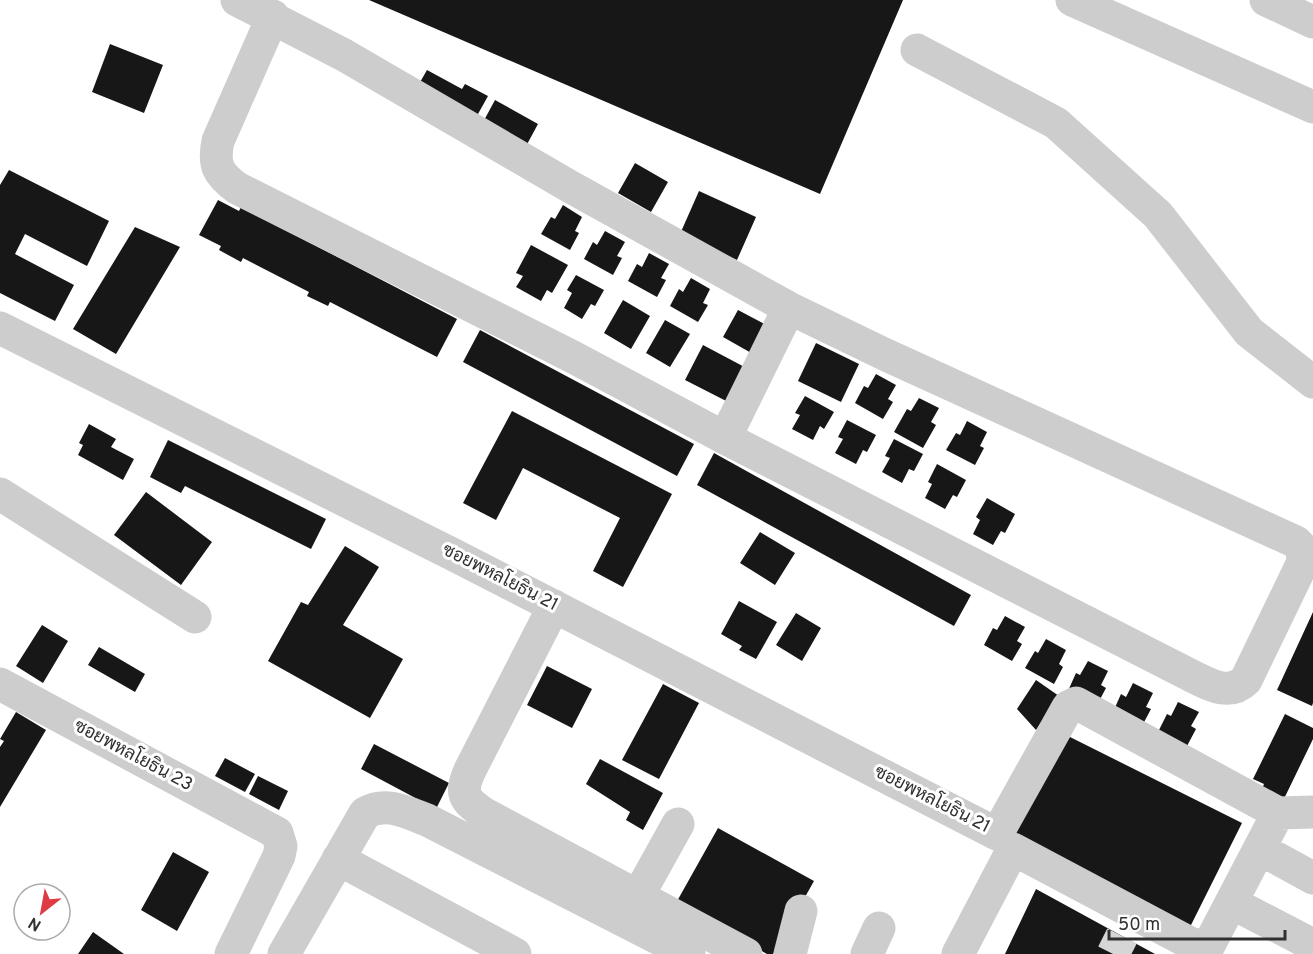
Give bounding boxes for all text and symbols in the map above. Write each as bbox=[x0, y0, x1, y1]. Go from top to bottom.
street label: ซอยพหลโยธิน 21 bbox=[438, 536, 563, 617]
street label: ซอยพหลโยธิน 23 bbox=[70, 712, 198, 797]
street label: ซอยพหลโยธิน 21 bbox=[870, 758, 995, 839]
north arrow bbox=[12, 882, 72, 942]
scale bar bbox=[1109, 903, 1284, 941]
text: N bbox=[25, 912, 45, 935]
text: 50 m bbox=[1118, 914, 1160, 937]

